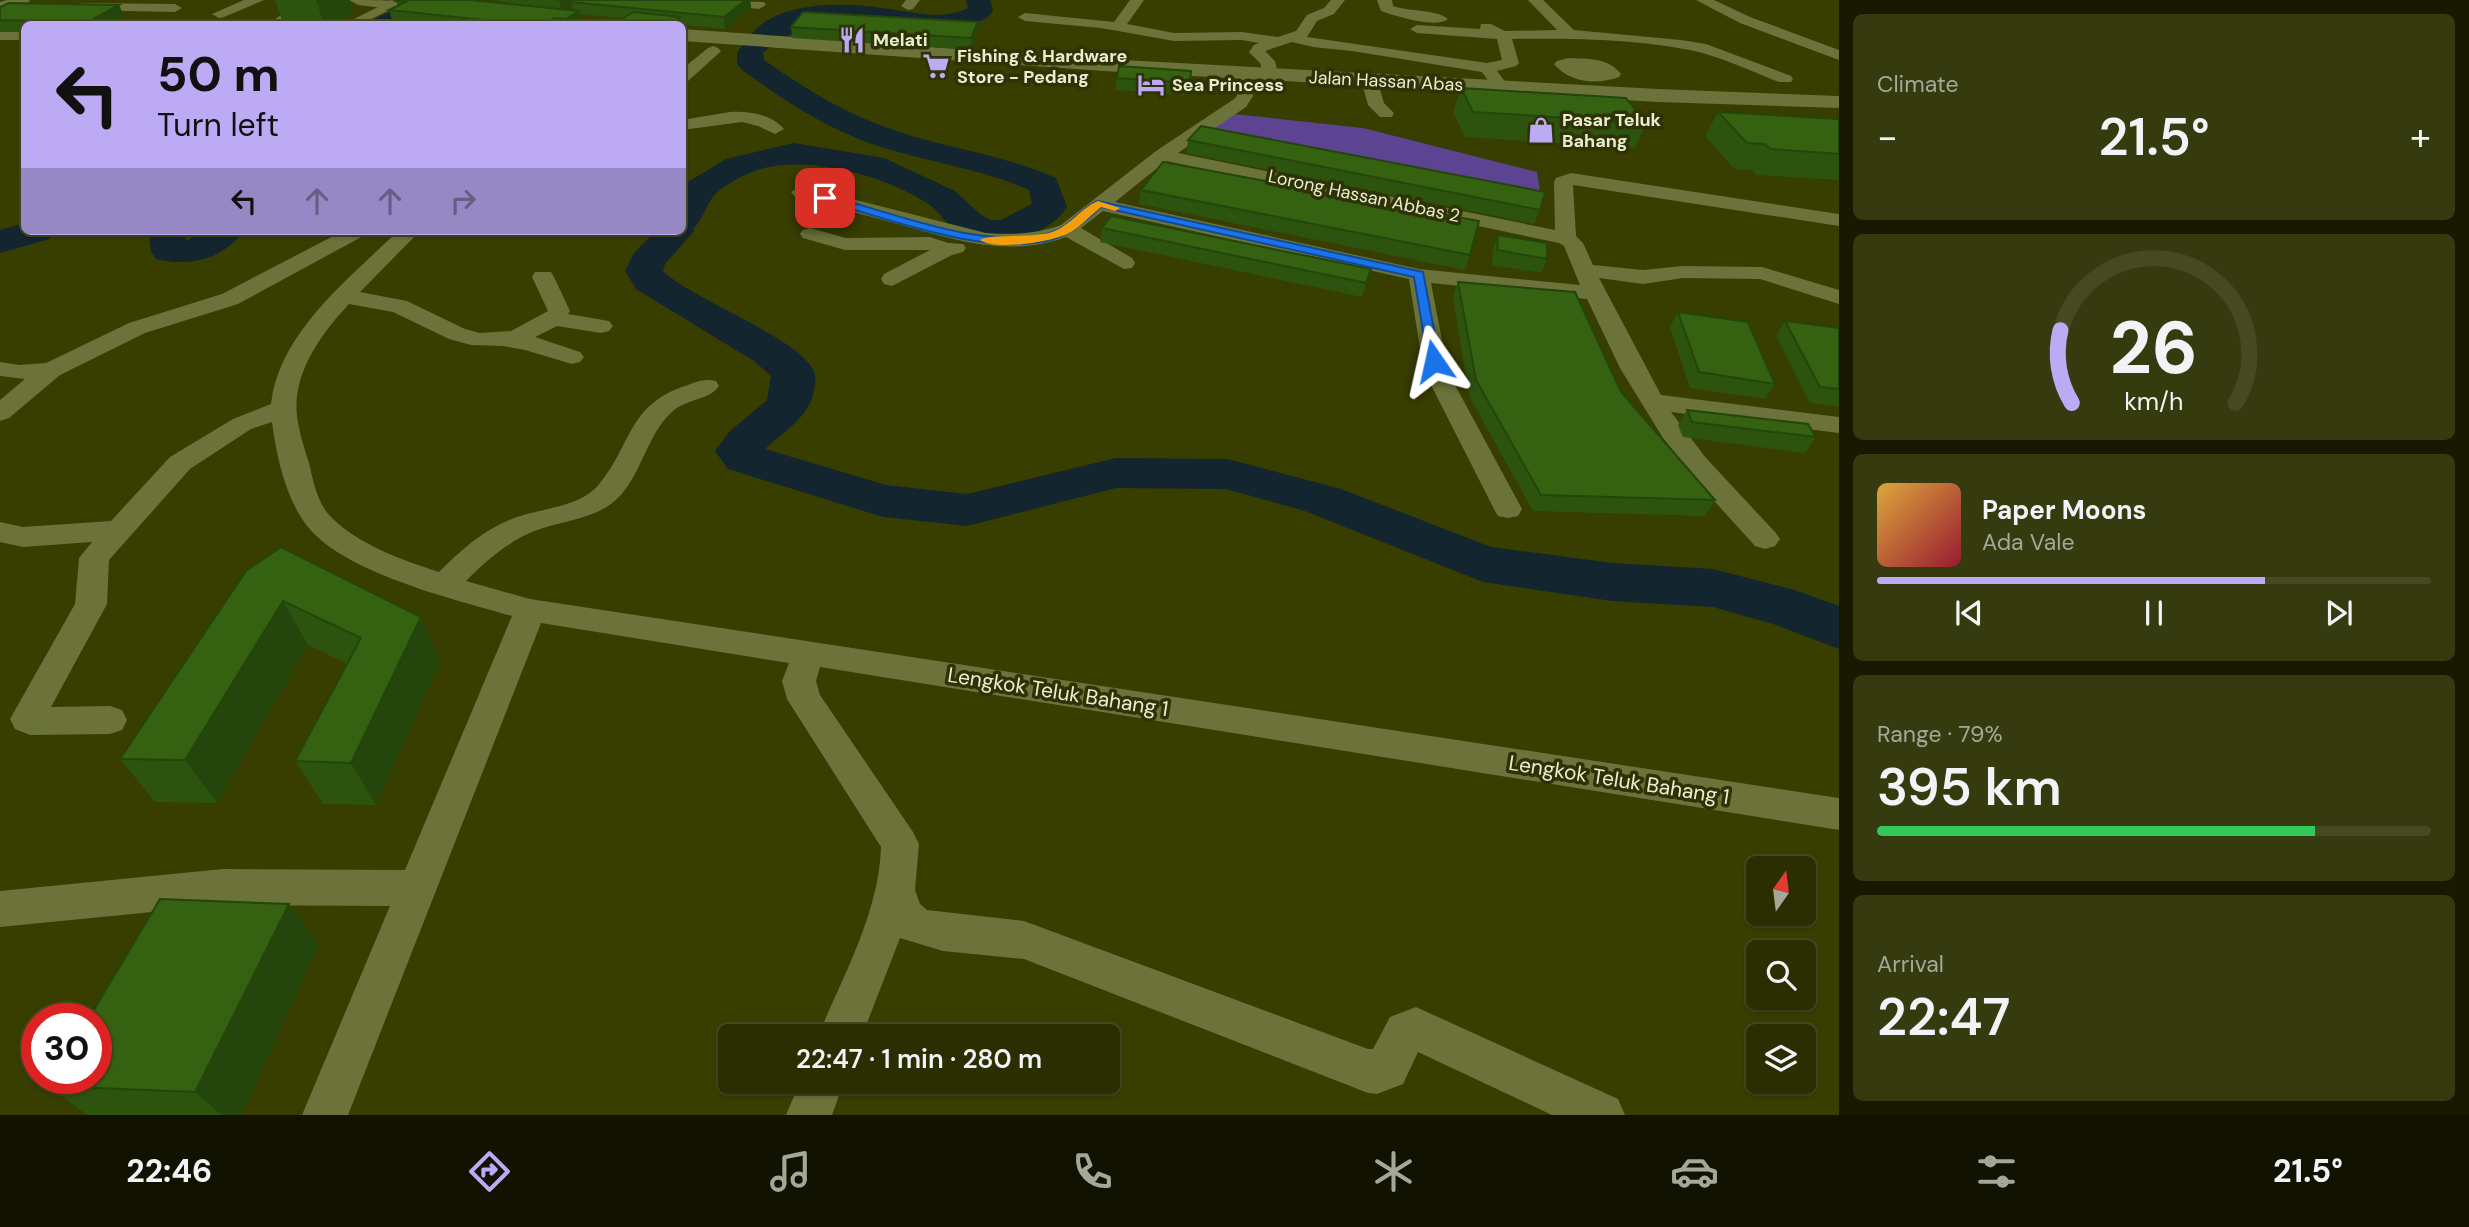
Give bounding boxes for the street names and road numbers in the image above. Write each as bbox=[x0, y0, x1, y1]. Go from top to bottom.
street label: Jalan Hassan Abas bbox=[1308, 65, 1464, 97]
street label: Lorong Hassan Abbas 2 bbox=[1266, 164, 1462, 228]
street label: Lengkok Teluk Bahang 1 bbox=[946, 661, 1170, 723]
street label: Lengkok Teluk Bahang 1 bbox=[1507, 749, 1731, 811]

